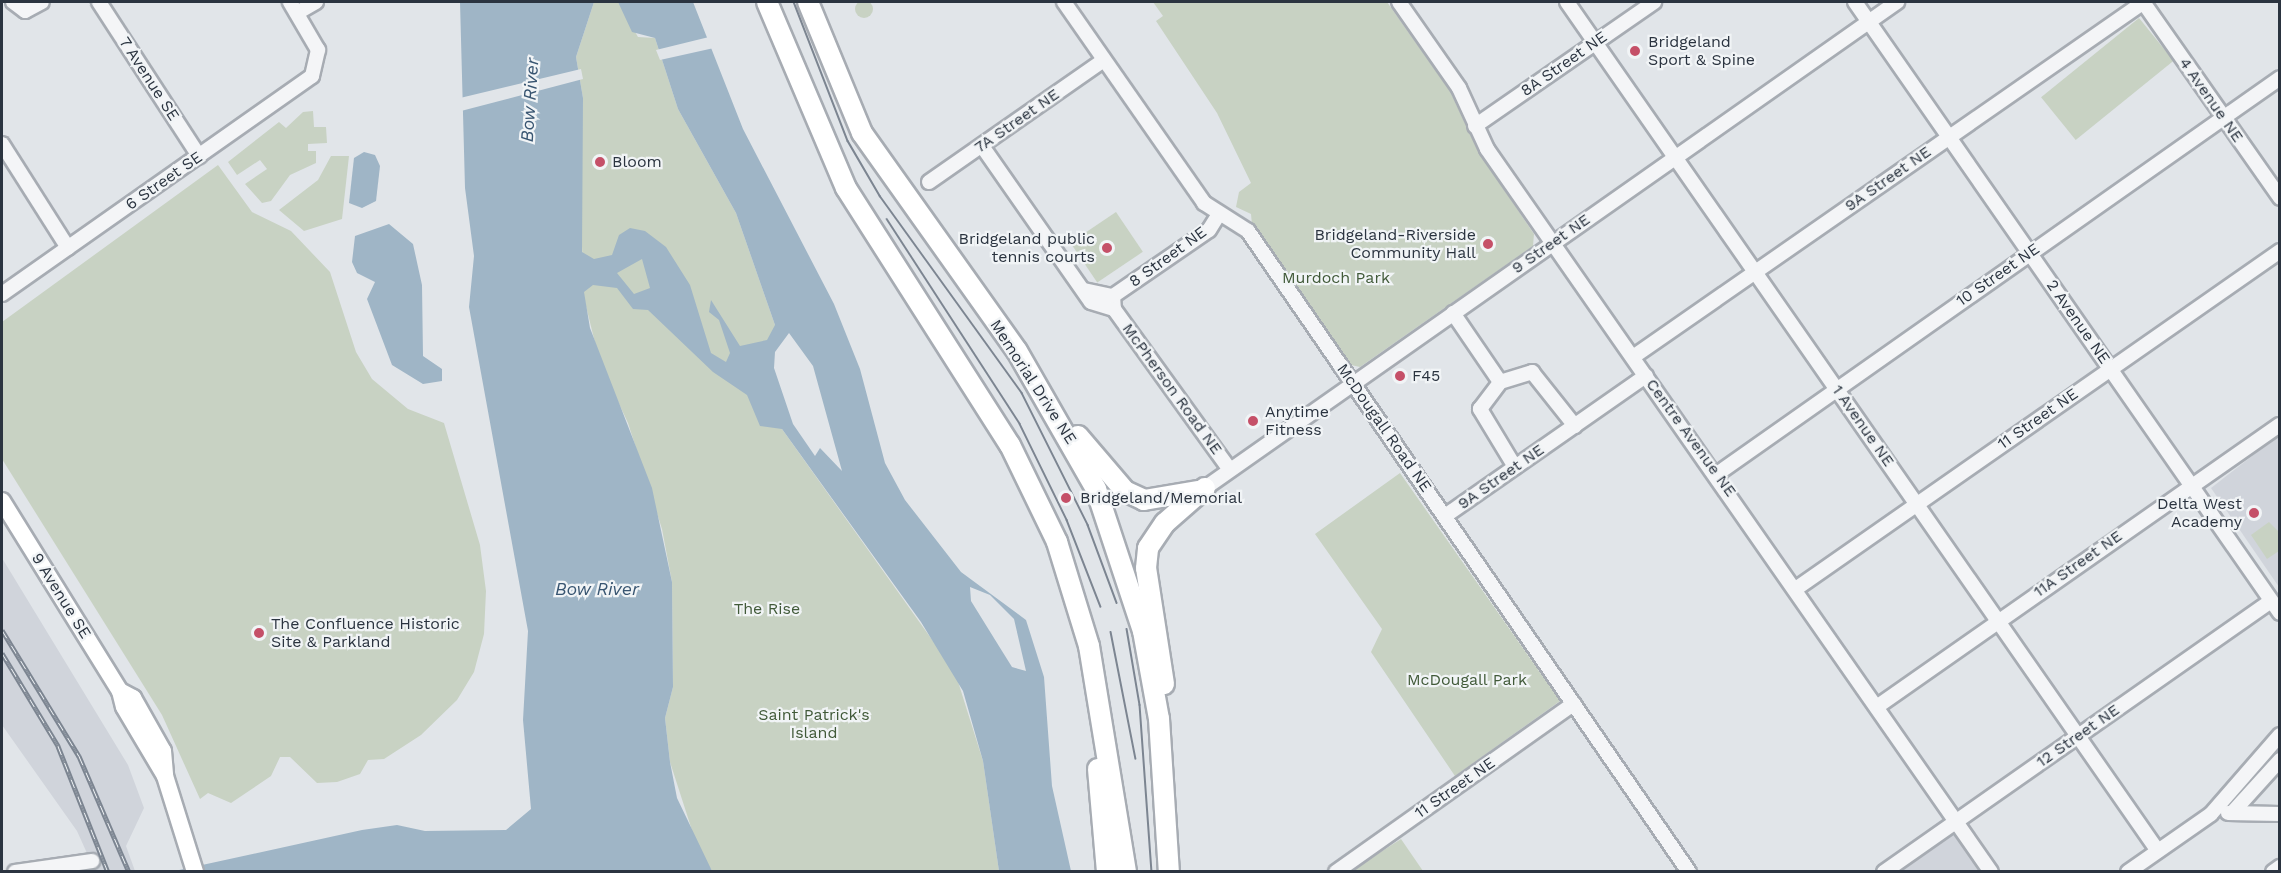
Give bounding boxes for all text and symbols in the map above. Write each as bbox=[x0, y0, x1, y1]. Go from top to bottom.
street label: 8A Street NE bbox=[1517, 27, 1611, 101]
place label: Bridgeland Sport & Spine bbox=[1648, 32, 1755, 70]
street label: 7 Avenue SE bbox=[115, 33, 183, 125]
marker: Bridgeland Sport & Spine bbox=[1626, 42, 1644, 60]
street label: 4 Avenue NE bbox=[2175, 54, 2247, 146]
water label: Bow River bbox=[516, 57, 544, 143]
street label: 7A Street NE bbox=[971, 85, 1063, 157]
street label: 9A Street NE bbox=[1841, 142, 1935, 216]
street label: 6 Street SE bbox=[122, 148, 206, 214]
place label: Bloom bbox=[612, 152, 662, 172]
marker: Bloom bbox=[593, 155, 607, 169]
street label: 9 Street NE bbox=[1508, 210, 1594, 278]
street label: 8 Street NE bbox=[1126, 223, 1210, 291]
place label: Bridgeland-Riverside Community Hall bbox=[1314, 225, 1476, 263]
place label: Bridgeland public tennis courts bbox=[959, 229, 1095, 267]
marker: Bridgeland-Riverside Community Hall bbox=[1481, 237, 1495, 251]
street label: 10 Street NE bbox=[1953, 239, 2043, 311]
marker: Bridgeland public tennis courts bbox=[1100, 241, 1114, 255]
park label: Murdoch Park bbox=[1282, 268, 1390, 288]
street label: 2 Avenue NE bbox=[2042, 276, 2114, 368]
street label: Memorial Drive NE bbox=[985, 316, 1081, 448]
street label: McPherson Road NE bbox=[1118, 320, 1226, 458]
street label: McDougall Road NE bbox=[1332, 360, 1436, 496]
place label: F45 bbox=[1412, 366, 1440, 386]
marker: F45 bbox=[1393, 369, 1407, 383]
street label: Centre Avenue NE bbox=[1642, 375, 1740, 501]
street label: 1 Avenue NE bbox=[1828, 381, 1898, 471]
street label: 11 Street NE bbox=[1994, 384, 2082, 454]
place label: Anytime Fitness bbox=[1265, 402, 1329, 440]
marker: Anytime Fitness bbox=[1246, 414, 1260, 428]
street label: 9A Street NE bbox=[1454, 440, 1548, 514]
place label: Bridgeland/Memorial bbox=[1080, 488, 1242, 508]
marker: Bridgeland/Memorial bbox=[1057, 489, 1075, 507]
place label: Delta West Academy bbox=[2156, 494, 2242, 532]
marker: Delta West Academy bbox=[2247, 506, 2261, 520]
street label: 11A Street NE bbox=[2030, 526, 2126, 602]
street label: 9 Avenue SE bbox=[27, 549, 95, 643]
water label: Bow River bbox=[555, 578, 639, 600]
park label: The Rise bbox=[734, 599, 800, 619]
place label: The Confluence Historic Site & Parkland bbox=[271, 614, 460, 652]
marker: The Confluence Historic Site & Parkland bbox=[252, 626, 266, 640]
park label: McDougall Park bbox=[1407, 670, 1527, 690]
street label: 12 Street NE bbox=[2033, 700, 2123, 772]
park label: Saint Patrick's Island bbox=[758, 705, 870, 743]
street label: 11 Street NE bbox=[1411, 753, 1499, 823]

